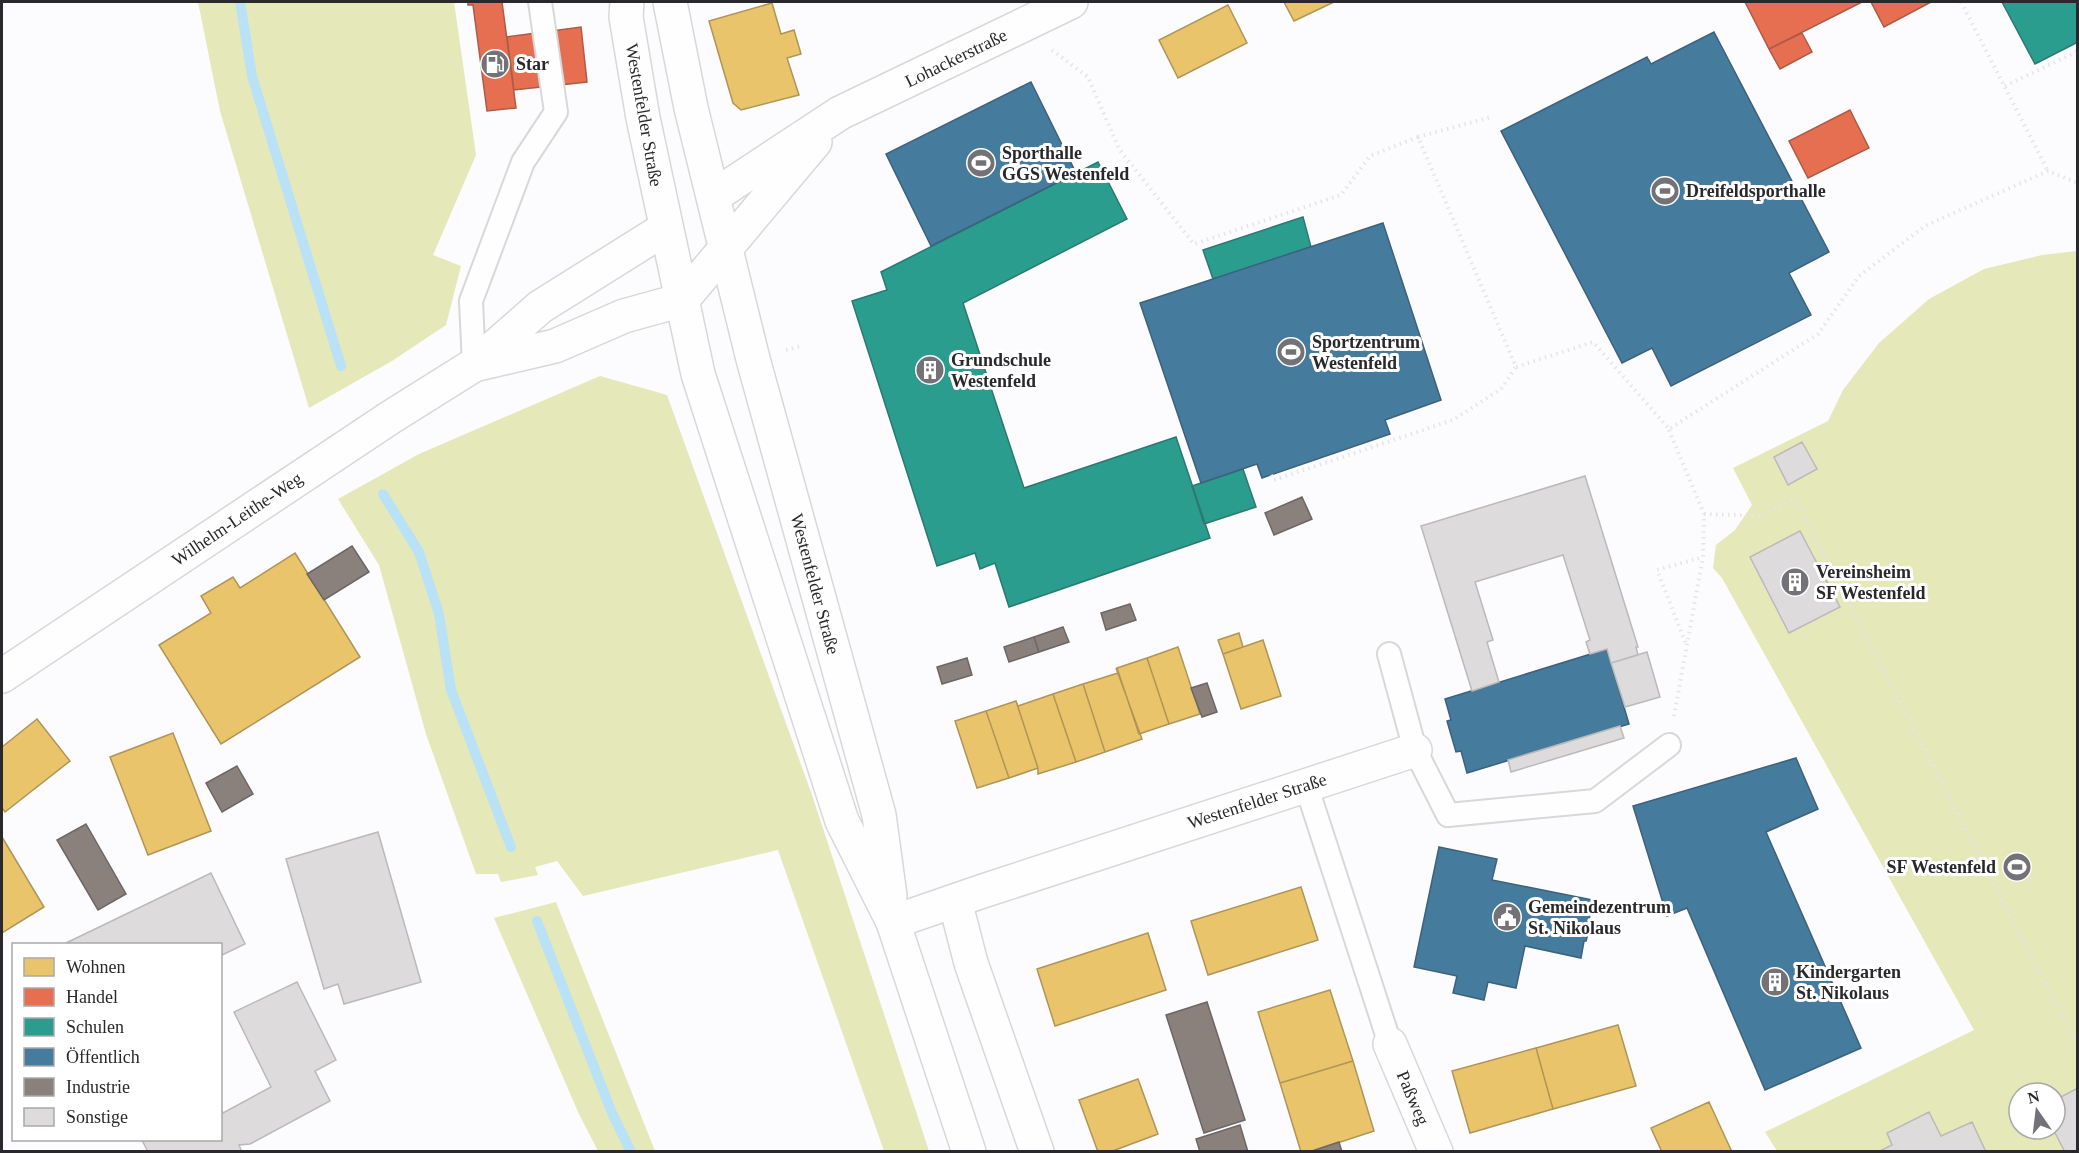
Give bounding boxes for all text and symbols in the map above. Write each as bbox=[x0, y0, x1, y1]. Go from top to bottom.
street label: Lohackerstraße bbox=[902, 25, 1010, 91]
street label: Westenfelder Straße bbox=[622, 42, 666, 188]
fuel station icon: Star bbox=[479, 48, 511, 80]
place label: Star bbox=[516, 54, 549, 74]
place label: Sporthalle GGS Westenfeld bbox=[1002, 143, 1129, 184]
sports icon: Sporthalle GGS Westenfeld bbox=[965, 147, 997, 179]
sports icon: Dreifeldsporthalle bbox=[1649, 175, 1681, 207]
place label: Dreifeldsporthalle bbox=[1686, 181, 1826, 201]
place label: Sportzentrum Westenfeld bbox=[1312, 332, 1420, 373]
sports icon: Sportzentrum Westenfeld bbox=[1275, 336, 1307, 368]
place label: Grundschule Westenfeld bbox=[951, 350, 1051, 391]
building icon: Grundschule Westenfeld bbox=[914, 354, 946, 386]
street label: Wilhelm-Leithe-Weg bbox=[168, 468, 306, 570]
street label: Westenfelder Straße bbox=[787, 511, 843, 657]
place label: Vereinsheim SF Westenfeld bbox=[1816, 562, 1926, 603]
building icon: Vereinsheim SF Westenfeld bbox=[1779, 566, 1811, 598]
street label: Westenfelder Straße bbox=[1185, 769, 1329, 833]
sports icon: SF Westenfeld bbox=[2001, 851, 2033, 883]
place label: SF Westenfeld bbox=[1886, 857, 1996, 877]
place label: Gemeindezentrum St. Nikolaus bbox=[1528, 897, 1671, 938]
public building icon: Gemeindezentrum St. Nikolaus bbox=[1491, 901, 1523, 933]
legend bbox=[12, 943, 222, 1141]
text: Wohnen bbox=[66, 957, 126, 977]
place label: Kindergarten St. Nikolaus bbox=[1796, 962, 1901, 1003]
building icon: Kindergarten St. Nikolaus bbox=[1759, 966, 1791, 998]
text: Handel bbox=[66, 987, 118, 1007]
text: Schulen bbox=[66, 1017, 124, 1037]
text: Öffentlich bbox=[66, 1047, 140, 1067]
street label: Paßweg bbox=[1393, 1068, 1433, 1128]
text: Industrie bbox=[66, 1077, 130, 1097]
north arrow bbox=[2007, 1081, 2067, 1141]
text: N bbox=[2026, 1087, 2042, 1107]
text: Sonstige bbox=[66, 1107, 128, 1127]

